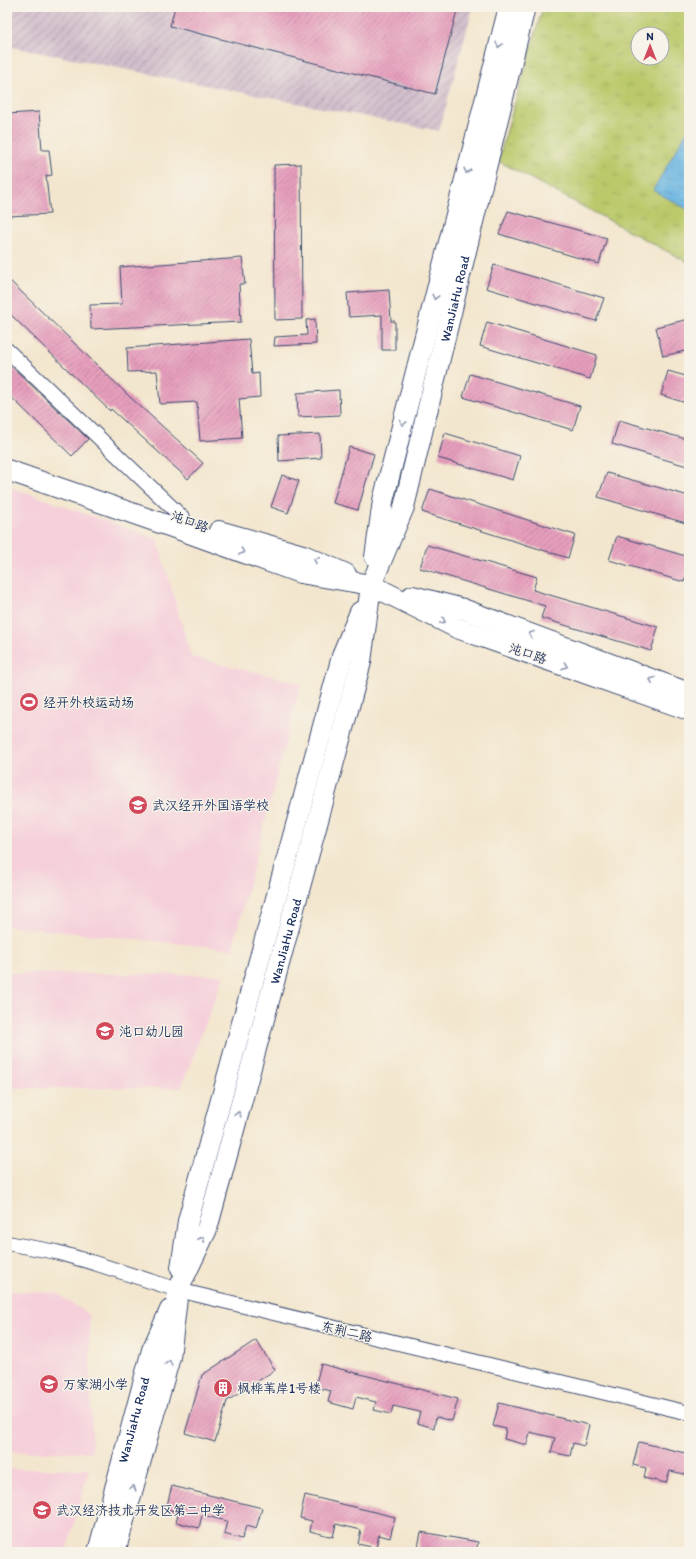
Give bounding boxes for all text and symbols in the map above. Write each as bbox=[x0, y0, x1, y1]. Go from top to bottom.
north arrow bbox=[630, 26, 670, 66]
text: N bbox=[646, 30, 654, 43]
one-way arrow bbox=[495, 41, 504, 48]
one-way arrow bbox=[463, 167, 472, 174]
street label: WanJiaHu Road bbox=[437, 254, 473, 343]
one-way arrow bbox=[431, 293, 440, 300]
one-way arrow bbox=[399, 419, 407, 426]
street label: 沌口路 bbox=[169, 508, 211, 535]
one-way arrow bbox=[239, 548, 246, 556]
one-way arrow bbox=[312, 557, 320, 565]
one-way arrow bbox=[439, 616, 446, 624]
one-way arrow bbox=[527, 631, 534, 639]
street label: 沌口路 bbox=[507, 640, 549, 667]
one-way arrow bbox=[561, 661, 568, 670]
one-way arrow bbox=[649, 676, 656, 684]
sports icon: 经开外校运动场 bbox=[18, 691, 40, 713]
place label: 经开外校运动场 bbox=[43, 695, 134, 710]
school or university icon: 武汉经开外国语学校 bbox=[127, 794, 149, 816]
place label: 武汉经开外国语学校 bbox=[152, 798, 269, 813]
street label: WanJiaHu Road bbox=[267, 897, 305, 986]
school or university icon: 沌口幼儿园 bbox=[94, 1020, 116, 1042]
place label: 沌口幼儿园 bbox=[119, 1024, 184, 1039]
one-way arrow bbox=[233, 1110, 242, 1117]
one-way arrow bbox=[197, 1235, 205, 1243]
street label: 东荆二路 bbox=[320, 1318, 374, 1345]
one-way arrow bbox=[164, 1359, 173, 1366]
school or university icon: 万家湖小学 bbox=[38, 1373, 60, 1395]
street label: WanJiaHu Road bbox=[115, 1375, 153, 1464]
place label: 万家湖小学 bbox=[63, 1377, 128, 1392]
building icon: 枫桦苇岸1号楼 bbox=[212, 1377, 234, 1399]
place label: 枫桦苇岸1号楼 bbox=[237, 1381, 321, 1396]
one-way arrow bbox=[128, 1484, 137, 1491]
school or university icon: 武汉经济技术开发区第二中学 bbox=[31, 1499, 53, 1521]
place label: 武汉经济技术开发区第二中学 bbox=[56, 1503, 225, 1518]

